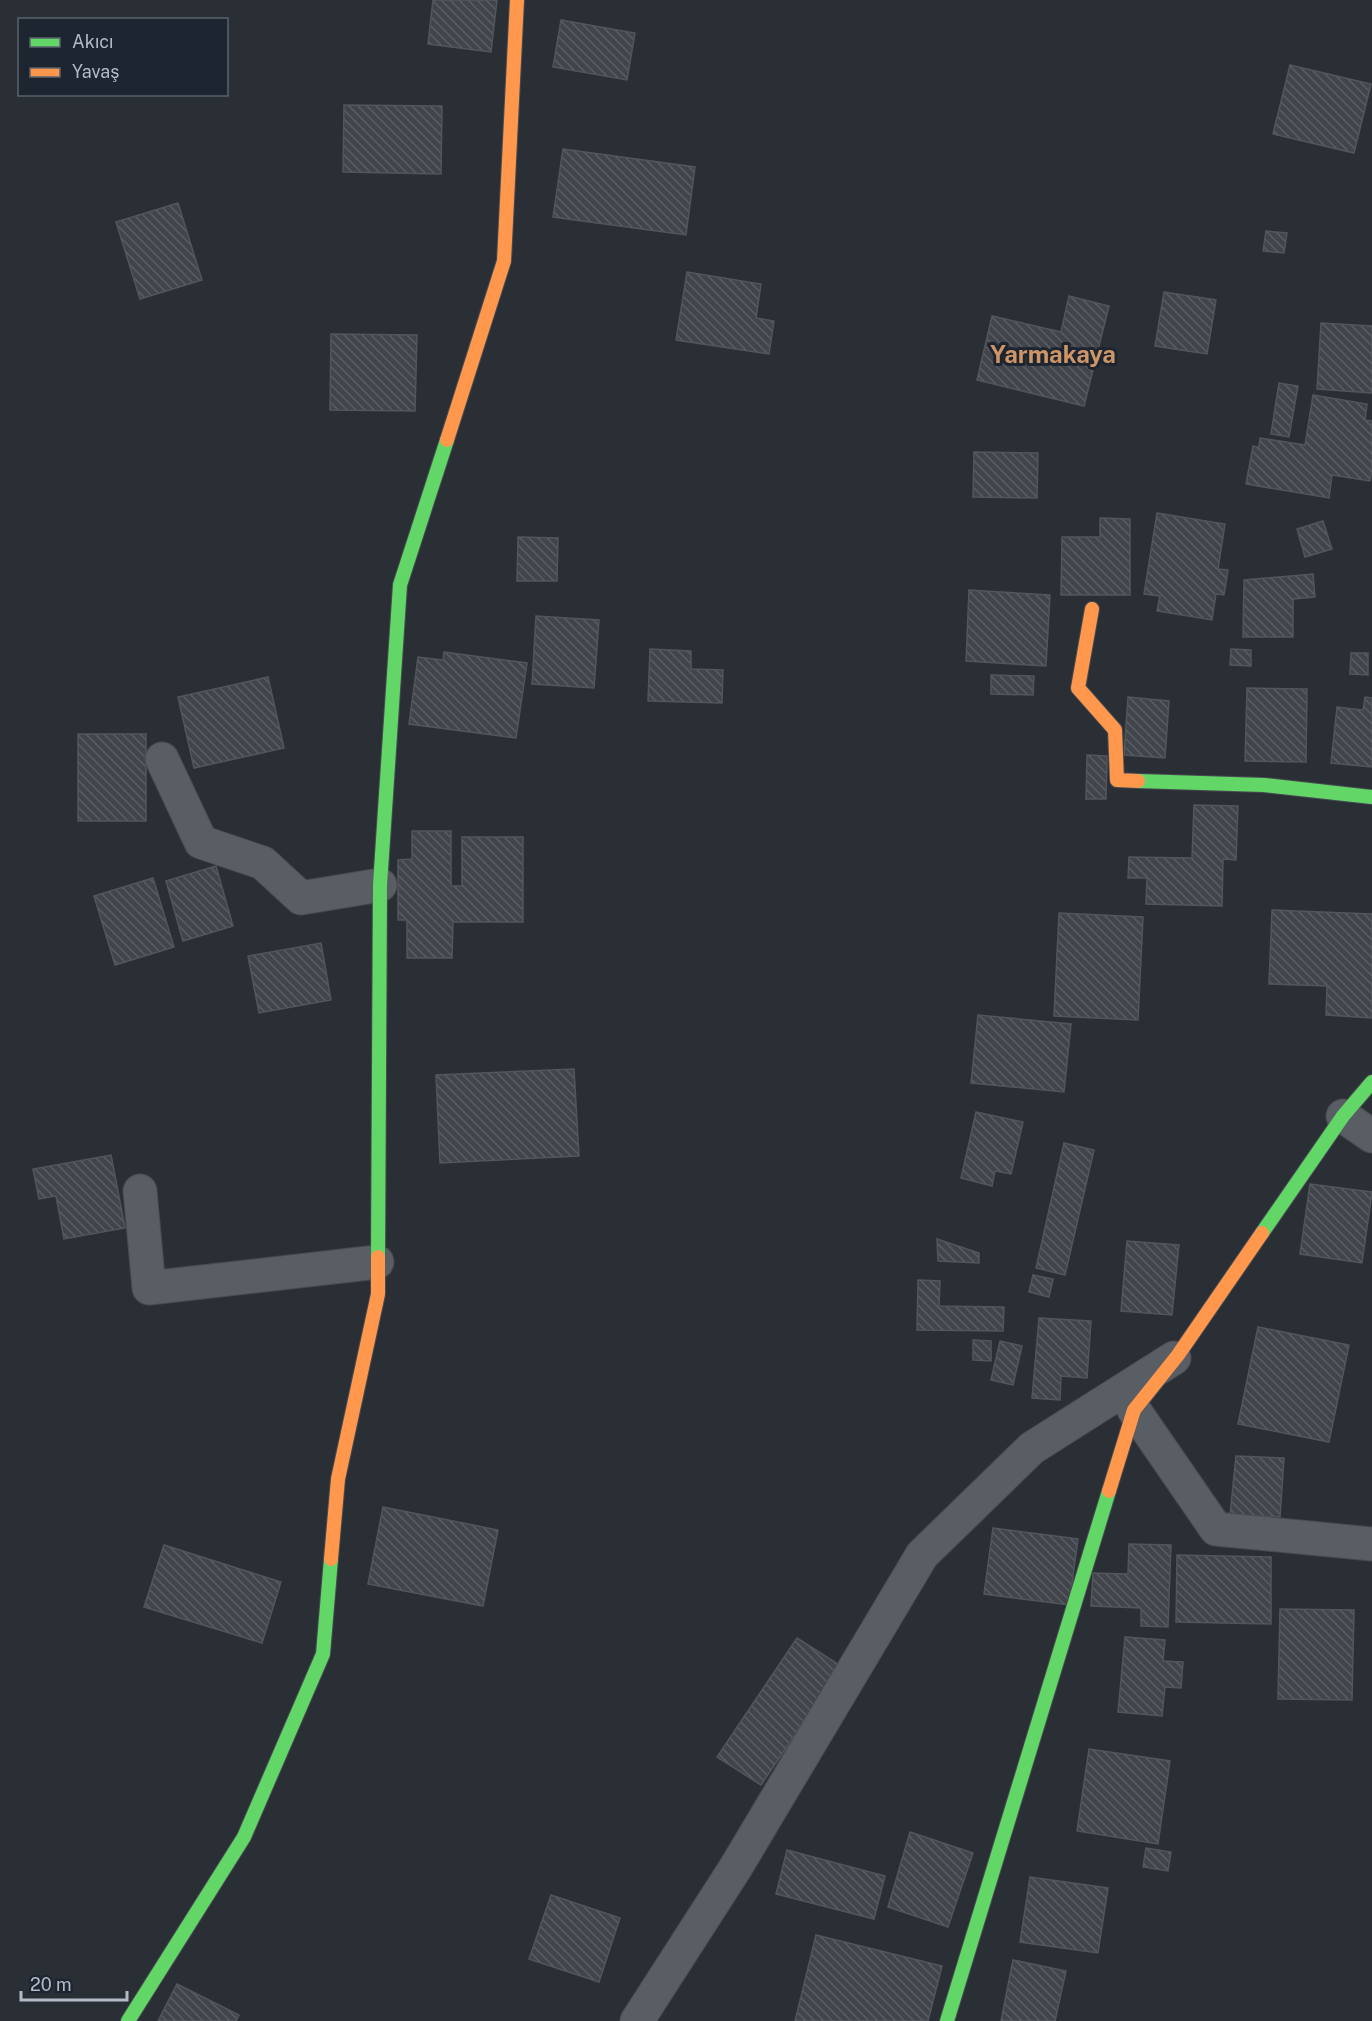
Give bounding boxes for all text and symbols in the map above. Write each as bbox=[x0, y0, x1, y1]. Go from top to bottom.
legend bbox=[18, 18, 228, 96]
text: Akıcı bbox=[72, 31, 113, 52]
text: Yavaş bbox=[72, 61, 119, 82]
district label: Yarmakaya bbox=[990, 340, 1116, 368]
scale bar bbox=[21, 1964, 128, 2002]
text: 20 m bbox=[30, 1974, 72, 1995]

